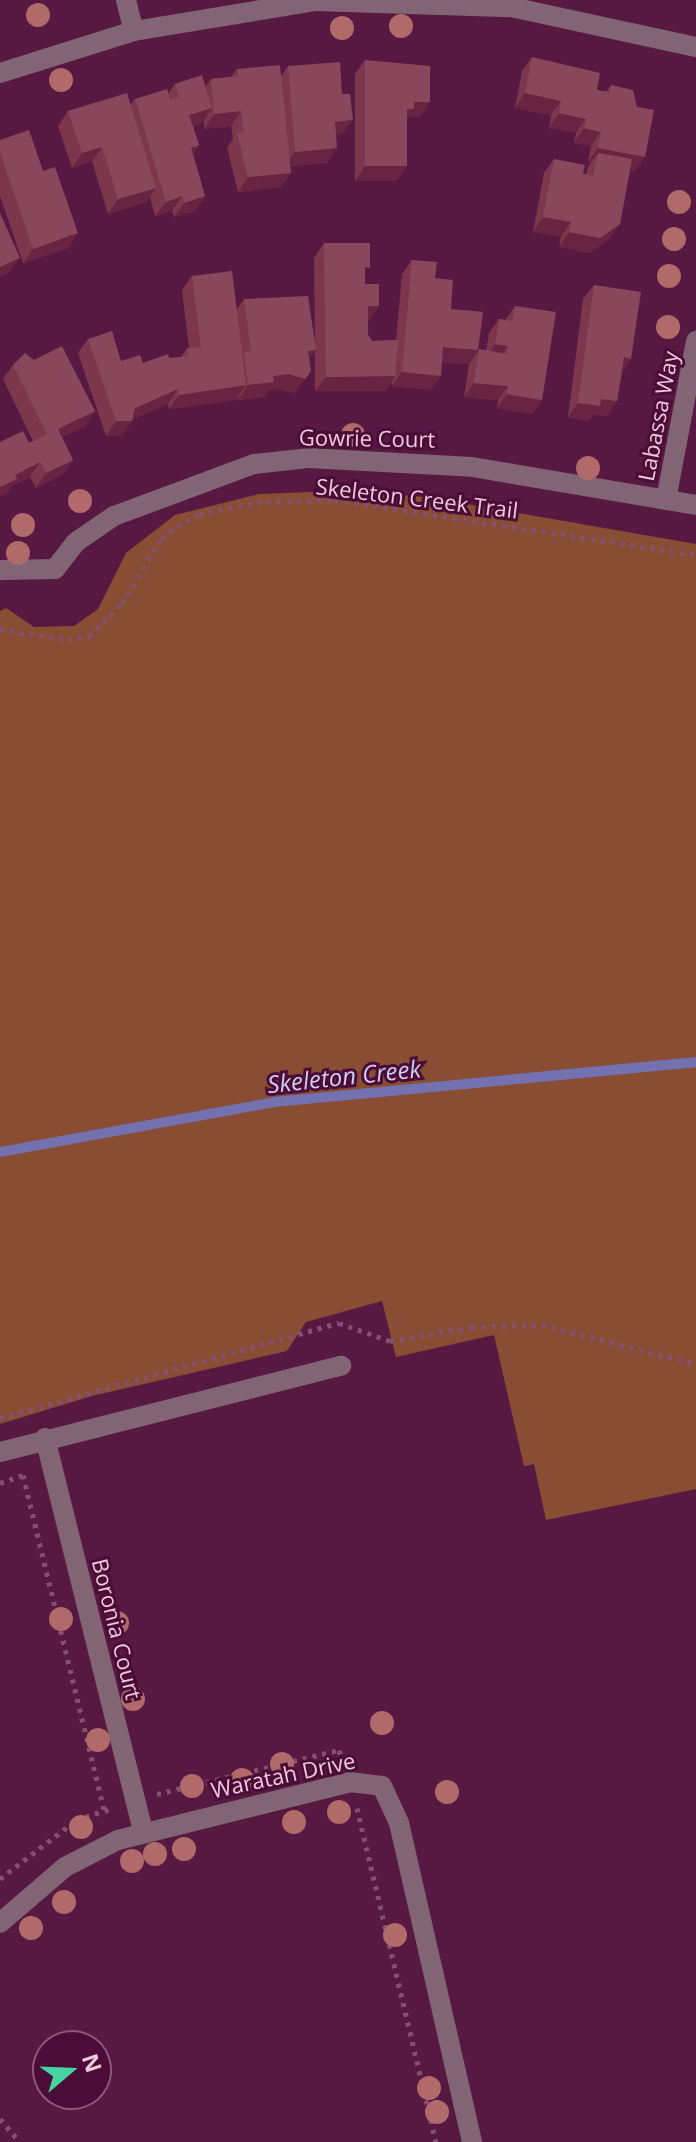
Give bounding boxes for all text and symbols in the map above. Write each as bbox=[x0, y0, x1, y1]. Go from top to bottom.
street label: Labassa Way bbox=[632, 349, 684, 483]
street label: Gowrie Court bbox=[299, 424, 435, 452]
street label: Skeleton Creek Trail bbox=[314, 473, 520, 523]
water label: Skeleton Creek bbox=[266, 1054, 422, 1098]
street label: Boronia Court bbox=[87, 1556, 147, 1702]
street label: Waratah Drive bbox=[208, 1747, 358, 1803]
north arrow bbox=[32, 2030, 112, 2110]
text: N bbox=[76, 2049, 110, 2076]

